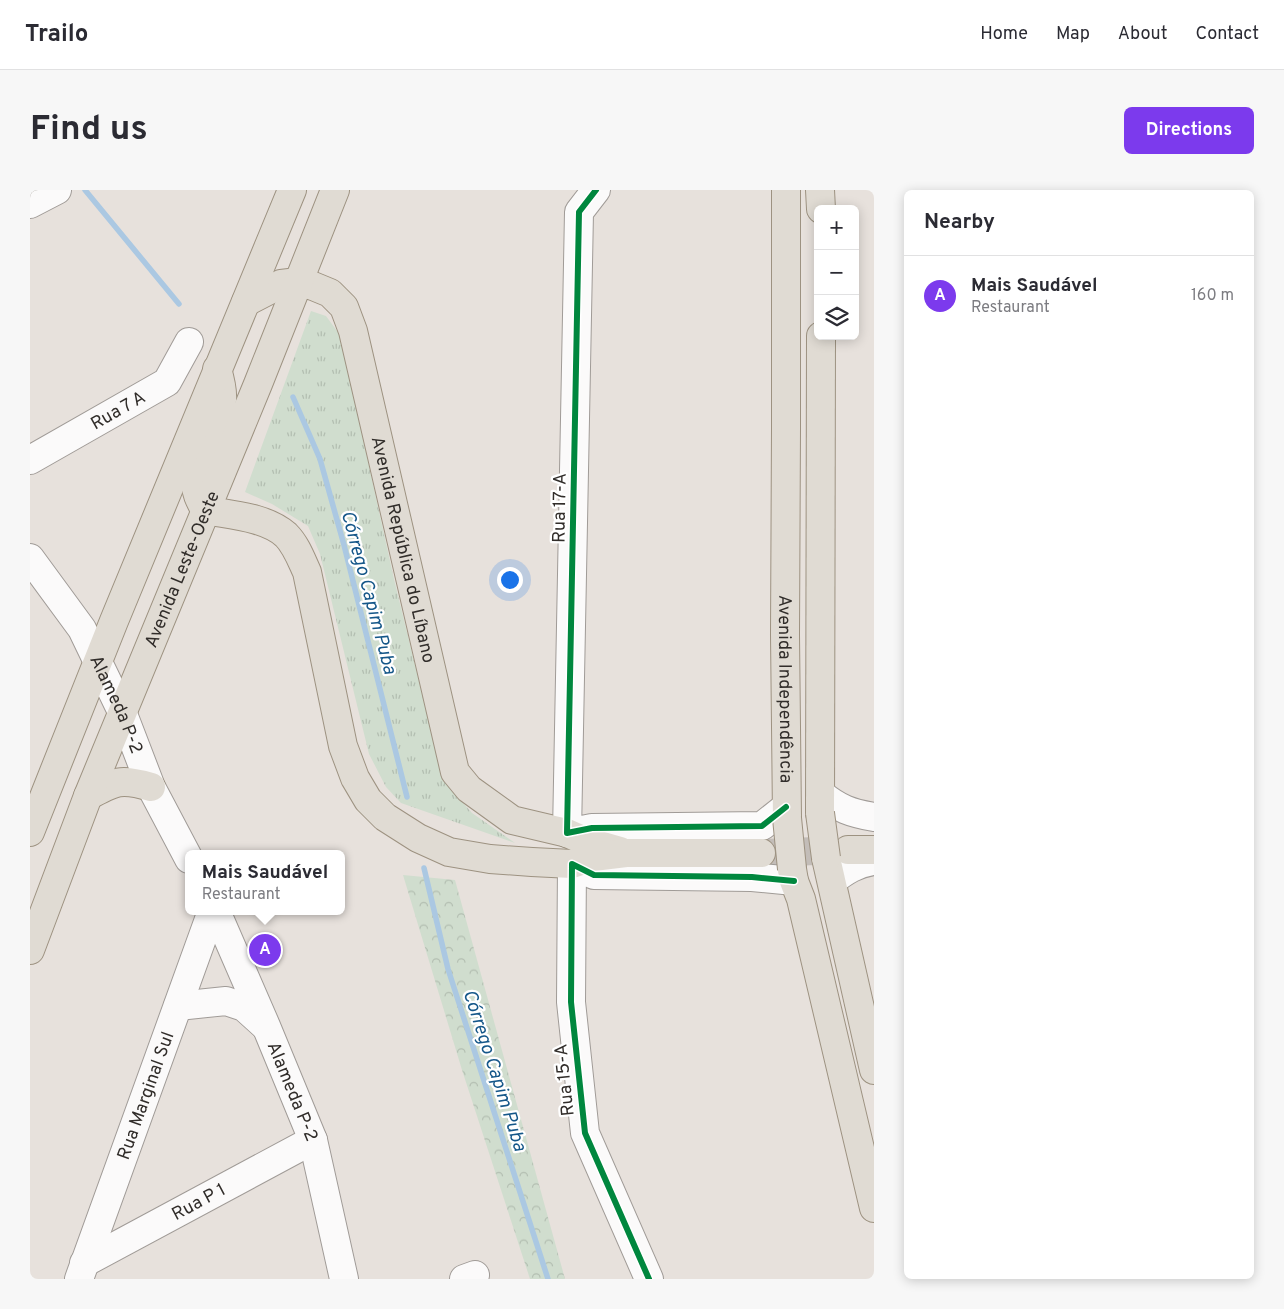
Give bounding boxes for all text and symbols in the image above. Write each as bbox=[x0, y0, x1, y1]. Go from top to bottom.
text: Trailo bbox=[25, 20, 88, 50]
text: Home bbox=[980, 23, 1028, 46]
text: Map bbox=[1056, 23, 1090, 46]
text: About bbox=[1118, 23, 1167, 46]
text: Contact bbox=[1195, 23, 1259, 46]
button: Directions bbox=[1124, 107, 1254, 154]
text: Find us bbox=[30, 108, 148, 152]
map controls bbox=[814, 205, 859, 340]
button: + bbox=[814, 205, 859, 250]
text: Nearby bbox=[924, 209, 995, 236]
button: − bbox=[814, 250, 859, 295]
text: Mais Saudável bbox=[971, 274, 1097, 298]
text: A bbox=[934, 286, 946, 306]
text: 160 m bbox=[1191, 286, 1234, 306]
button: layers bbox=[814, 295, 859, 340]
text: Restaurant bbox=[971, 298, 1050, 318]
street label: Rua 7 A bbox=[87, 387, 150, 436]
street label: Avenida República do Líbano bbox=[365, 434, 439, 665]
street label: Rua 17-A bbox=[548, 473, 573, 543]
street label: Avenida Leste-Oeste bbox=[140, 488, 226, 651]
water label: Córrego Capim Puba bbox=[335, 508, 402, 677]
your location bbox=[497, 567, 523, 593]
street label: Avenida Independência bbox=[772, 595, 797, 783]
street label: Alameda P-2 bbox=[83, 652, 147, 757]
popup bbox=[185, 850, 345, 915]
text: Mais Saudável bbox=[202, 861, 328, 885]
text: Restaurant bbox=[202, 885, 281, 905]
pin: A bbox=[249, 931, 281, 969]
water label: Córrego Capim Puba bbox=[457, 987, 532, 1155]
street label: Rua Marginal Sul bbox=[113, 1029, 180, 1163]
street label: Alameda P-2 bbox=[261, 1039, 322, 1145]
street label: Rua 15-A bbox=[550, 1042, 581, 1117]
street label: Rua P 1 bbox=[168, 1179, 230, 1227]

